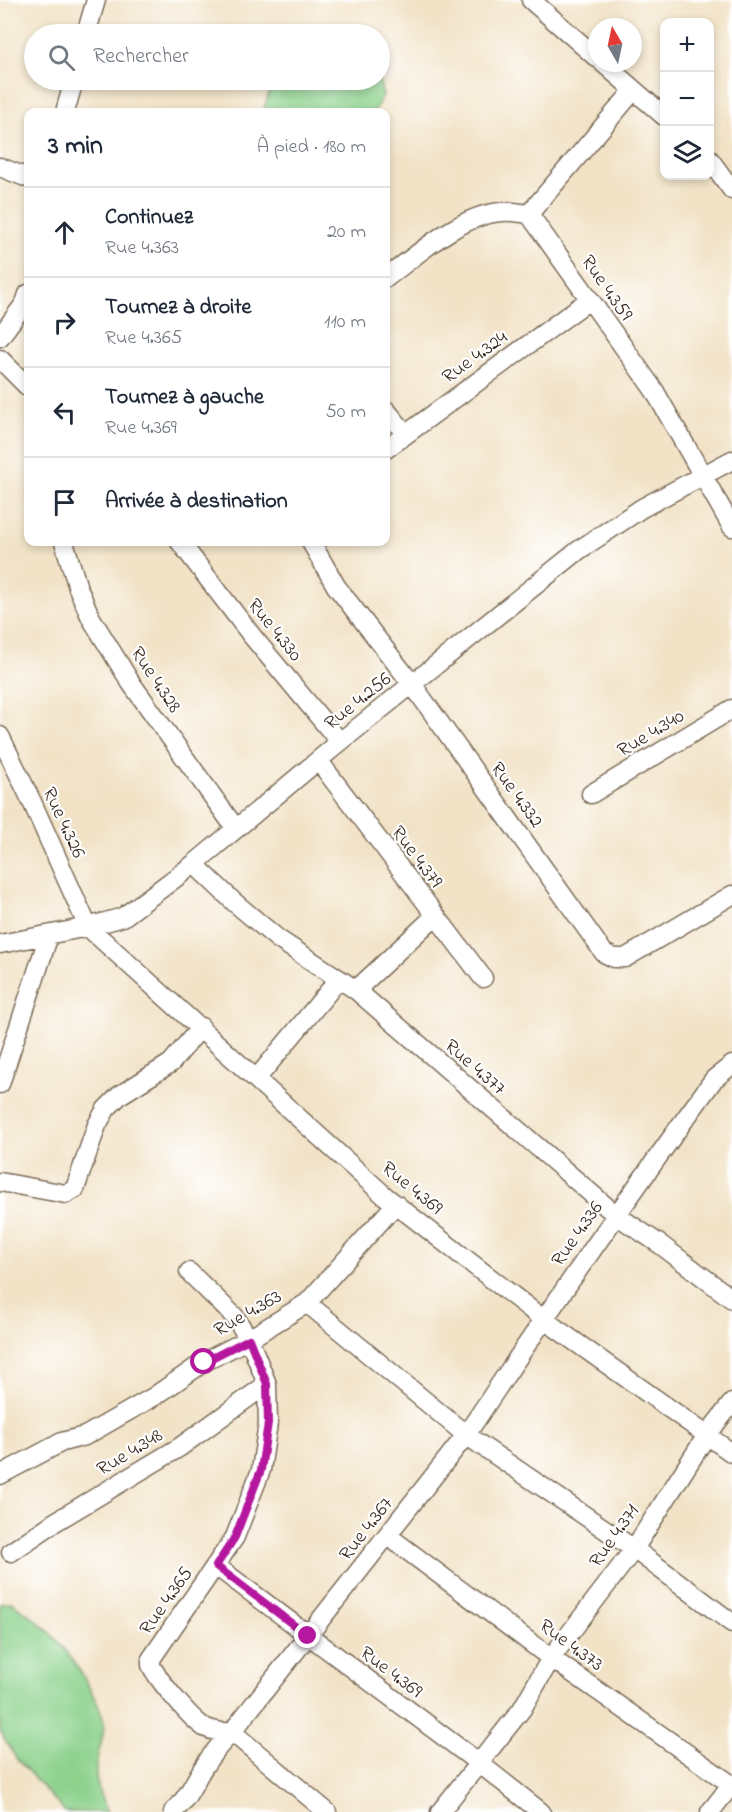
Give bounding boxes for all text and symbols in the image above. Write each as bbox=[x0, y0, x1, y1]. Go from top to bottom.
north arrow bbox=[588, 18, 642, 72]
map controls bbox=[660, 18, 714, 180]
button: + bbox=[660, 18, 714, 72]
search box bbox=[24, 24, 390, 90]
icon: search bbox=[45, 41, 78, 74]
text: Rechercher bbox=[93, 41, 189, 73]
button: − bbox=[660, 72, 714, 126]
button: layers bbox=[660, 126, 714, 180]
text: 3 min bbox=[48, 128, 103, 166]
text: À pied · 180 m bbox=[257, 133, 366, 162]
text: Continuez bbox=[105, 202, 193, 234]
icon: ahead bbox=[48, 216, 81, 249]
text: 20 m bbox=[327, 218, 366, 247]
text: Rue 4.363 bbox=[105, 234, 179, 263]
street label: Rue 4.359 bbox=[573, 250, 639, 327]
text: Tournez à droite bbox=[105, 292, 251, 324]
icon: right bbox=[48, 306, 81, 339]
text: 110 m bbox=[324, 308, 366, 337]
text: Rue 4.365 bbox=[105, 324, 182, 353]
street label: Rue 4.324 bbox=[437, 324, 514, 392]
text: Tournez à gauche bbox=[105, 382, 264, 414]
icon: left bbox=[48, 396, 81, 429]
text: 50 m bbox=[325, 398, 366, 427]
text: Rue 4.369 bbox=[105, 414, 177, 443]
icon: arrive bbox=[48, 486, 81, 519]
text: Arrivée à destination bbox=[105, 486, 288, 518]
street label: Rue 4.330 bbox=[240, 593, 309, 669]
street label: Rue 4.328 bbox=[122, 641, 188, 719]
street label: Rue 4.256 bbox=[319, 666, 399, 738]
street label: Rue 4.340 bbox=[612, 703, 691, 766]
street label: Rue 4.332 bbox=[482, 757, 550, 834]
street label: Rue 4.326 bbox=[34, 783, 92, 864]
street label: Rue 4.379 bbox=[383, 820, 449, 895]
street label: Rue 4.377 bbox=[437, 1033, 512, 1103]
street label: Rue 4.369 bbox=[374, 1155, 448, 1223]
street label: Rue 4.336 bbox=[545, 1196, 611, 1273]
street label: Rue 4.363 bbox=[209, 1283, 288, 1345]
route start bbox=[190, 1348, 216, 1374]
street label: Rue 4.348 bbox=[92, 1422, 169, 1484]
street label: Rue 4.367 bbox=[333, 1491, 401, 1568]
street label: Rue 4.371 bbox=[583, 1499, 647, 1574]
street label: Rue 4.365 bbox=[133, 1561, 201, 1641]
street label: Rue 4.373 bbox=[532, 1613, 609, 1679]
route end bbox=[294, 1622, 320, 1648]
street label: Rue 4.369 bbox=[353, 1640, 428, 1706]

